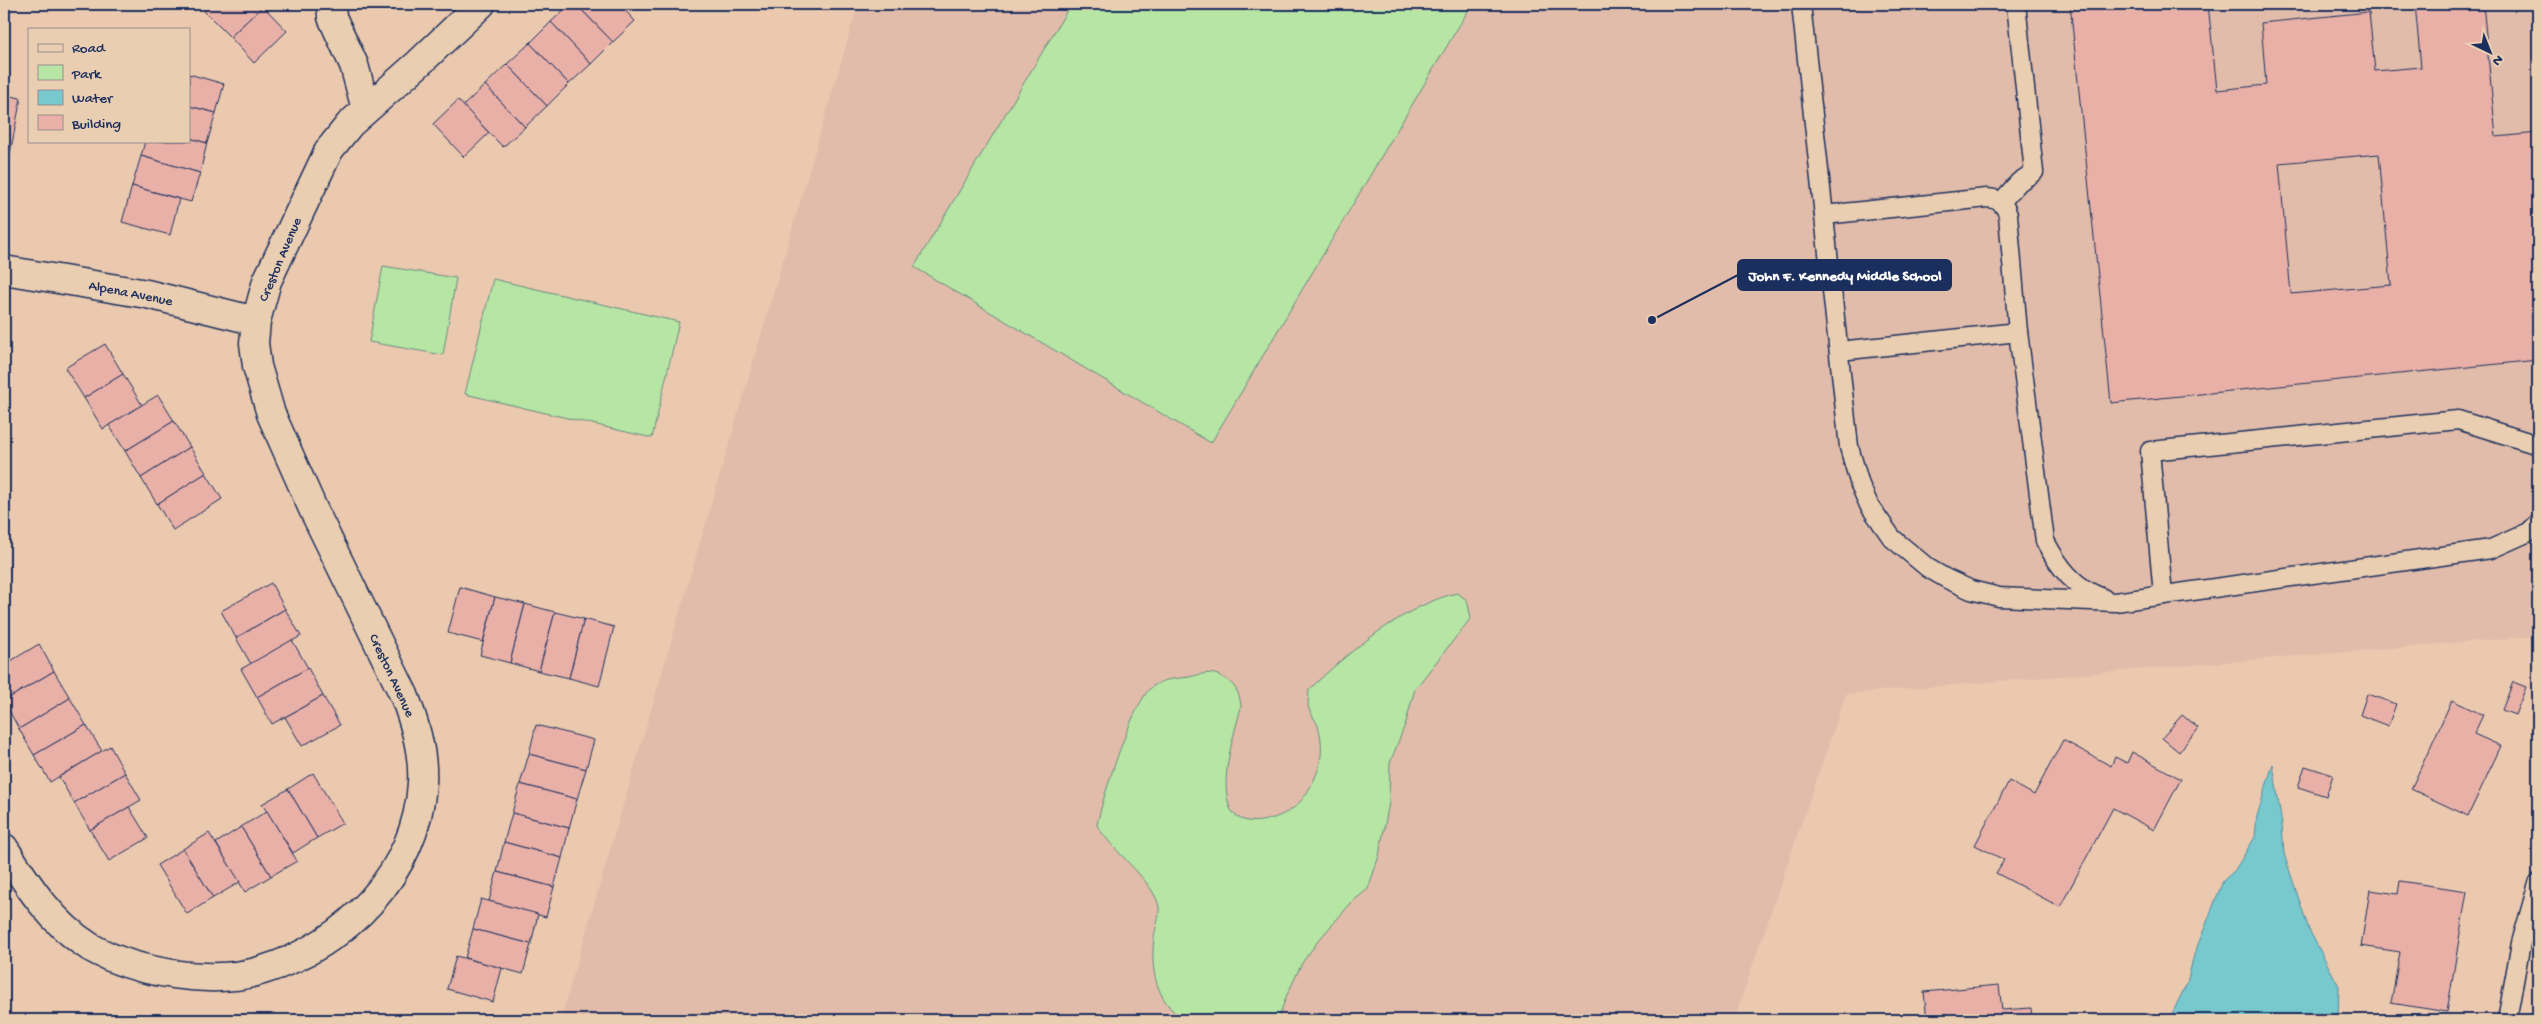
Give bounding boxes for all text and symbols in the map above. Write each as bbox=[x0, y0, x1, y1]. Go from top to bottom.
legend bbox=[28, 28, 190, 142]
north arrow bbox=[2464, 28, 2514, 78]
text: Road bbox=[72, 40, 106, 58]
text: N bbox=[2488, 50, 2506, 69]
text: Park bbox=[71, 66, 102, 84]
text: Water bbox=[72, 90, 114, 108]
text: Building bbox=[71, 116, 121, 134]
street label: Creston Avenue bbox=[256, 215, 307, 305]
callout: John F. Kennedy Middle School bbox=[1738, 260, 1951, 290]
text: John F. Kennedy Middle School bbox=[1748, 268, 1942, 286]
street label: Alpena Avenue bbox=[87, 278, 175, 311]
street label: Creston Avenue bbox=[364, 632, 418, 721]

